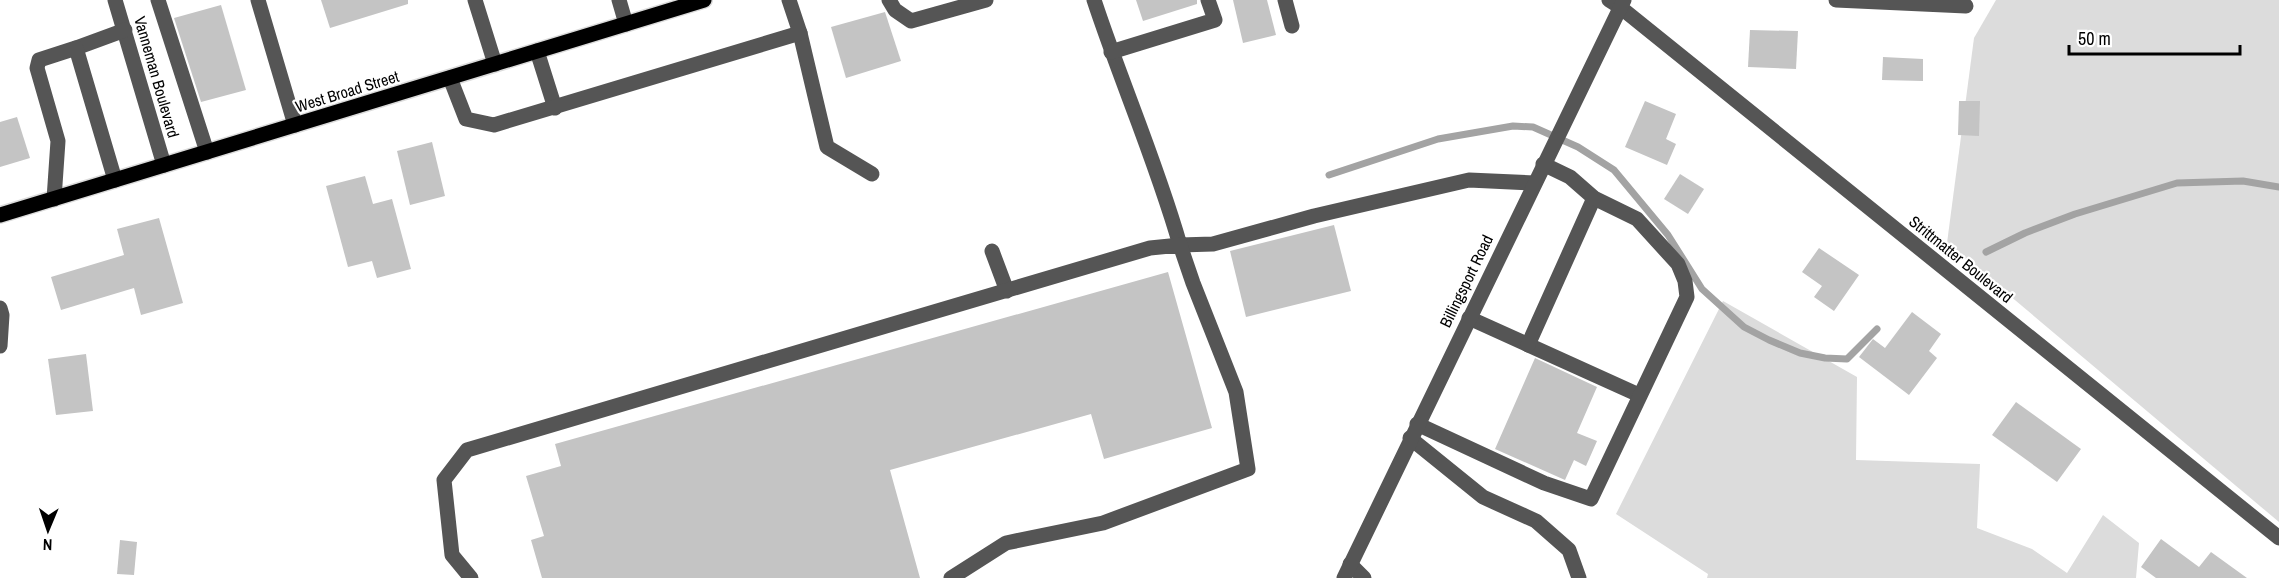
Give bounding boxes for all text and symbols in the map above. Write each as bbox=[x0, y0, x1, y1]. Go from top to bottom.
street label: Vanneman Boulevard bbox=[129, 14, 185, 140]
scale bar bbox=[2069, 18, 2240, 56]
text: 50 m bbox=[2078, 26, 2111, 51]
street label: West Broad Street bbox=[293, 65, 402, 117]
street label: Strittmatter Boulevard bbox=[1904, 210, 2018, 308]
street label: Billingsport Road bbox=[1434, 231, 1498, 331]
north arrow bbox=[18, 500, 78, 560]
text: N bbox=[42, 534, 53, 556]

